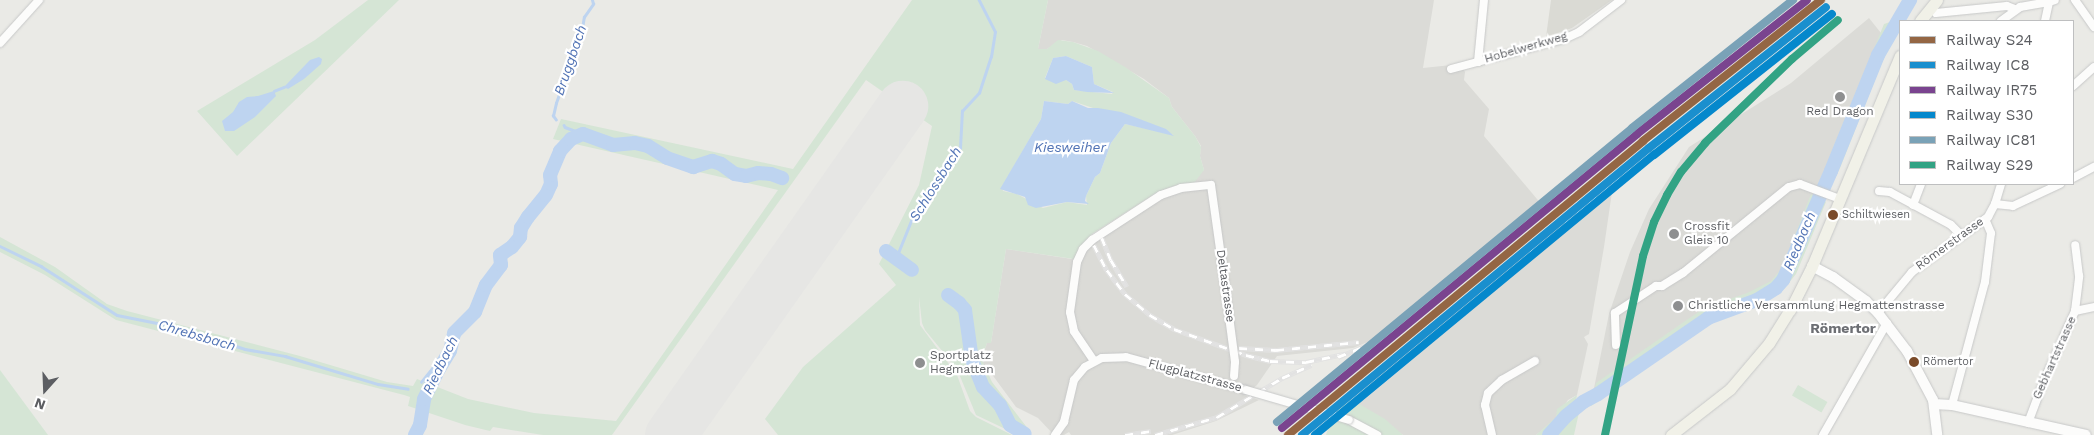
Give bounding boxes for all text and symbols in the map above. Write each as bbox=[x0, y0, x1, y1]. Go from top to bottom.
legend bbox=[1899, 20, 2074, 185]
water label: Bruggbach bbox=[550, 23, 590, 97]
street label: Hobelwerkweg bbox=[1483, 29, 1569, 67]
text: Railway S24 bbox=[1946, 31, 2033, 49]
text: Railway IC8 bbox=[1946, 56, 2030, 74]
text: Railway IR75 bbox=[1946, 81, 2037, 99]
marker: Red Dragon bbox=[1834, 91, 1846, 103]
place label: Red Dragon bbox=[1806, 105, 1874, 119]
text: Railway S30 bbox=[1946, 106, 2033, 124]
text: Railway IC81 bbox=[1946, 131, 2036, 149]
water label: Kiesweiher bbox=[1034, 139, 1106, 155]
water label: Schlossbach bbox=[905, 144, 965, 224]
text: Railway S29 bbox=[1946, 156, 2033, 174]
place label: Schiltwiesen bbox=[1842, 208, 1910, 222]
water label: Riedbach bbox=[1779, 209, 1819, 273]
marker: Schiltwiesen bbox=[1828, 210, 1838, 220]
street label: Römerstrasse bbox=[1913, 215, 1987, 273]
place label: Crossfit Gleis 10 bbox=[1684, 220, 1730, 248]
marker: Crossfit Gleis 10 bbox=[1668, 228, 1680, 240]
street label: Deltastrasse bbox=[1213, 249, 1237, 323]
place label: Christliche Versammlung Hegmattenstrasse bbox=[1688, 299, 1945, 313]
marker: Christliche Versammlung Hegmattenstrasse bbox=[1672, 300, 1684, 312]
street label: Gebhartstrasse bbox=[2030, 314, 2080, 402]
water label: Chrebsbach bbox=[156, 316, 238, 354]
district label: Römertor bbox=[1810, 320, 1876, 336]
water label: Riedbach bbox=[419, 333, 461, 397]
place label: Sportplatz Hegmatten bbox=[930, 349, 994, 377]
place label: Römertor bbox=[1923, 355, 1973, 369]
marker: Sportplatz Hegmatten bbox=[914, 357, 926, 369]
street label: Flugplatzstrasse bbox=[1147, 357, 1243, 395]
marker: Römertor bbox=[1909, 357, 1919, 367]
north arrow bbox=[20, 365, 70, 415]
text: N bbox=[32, 395, 47, 413]

